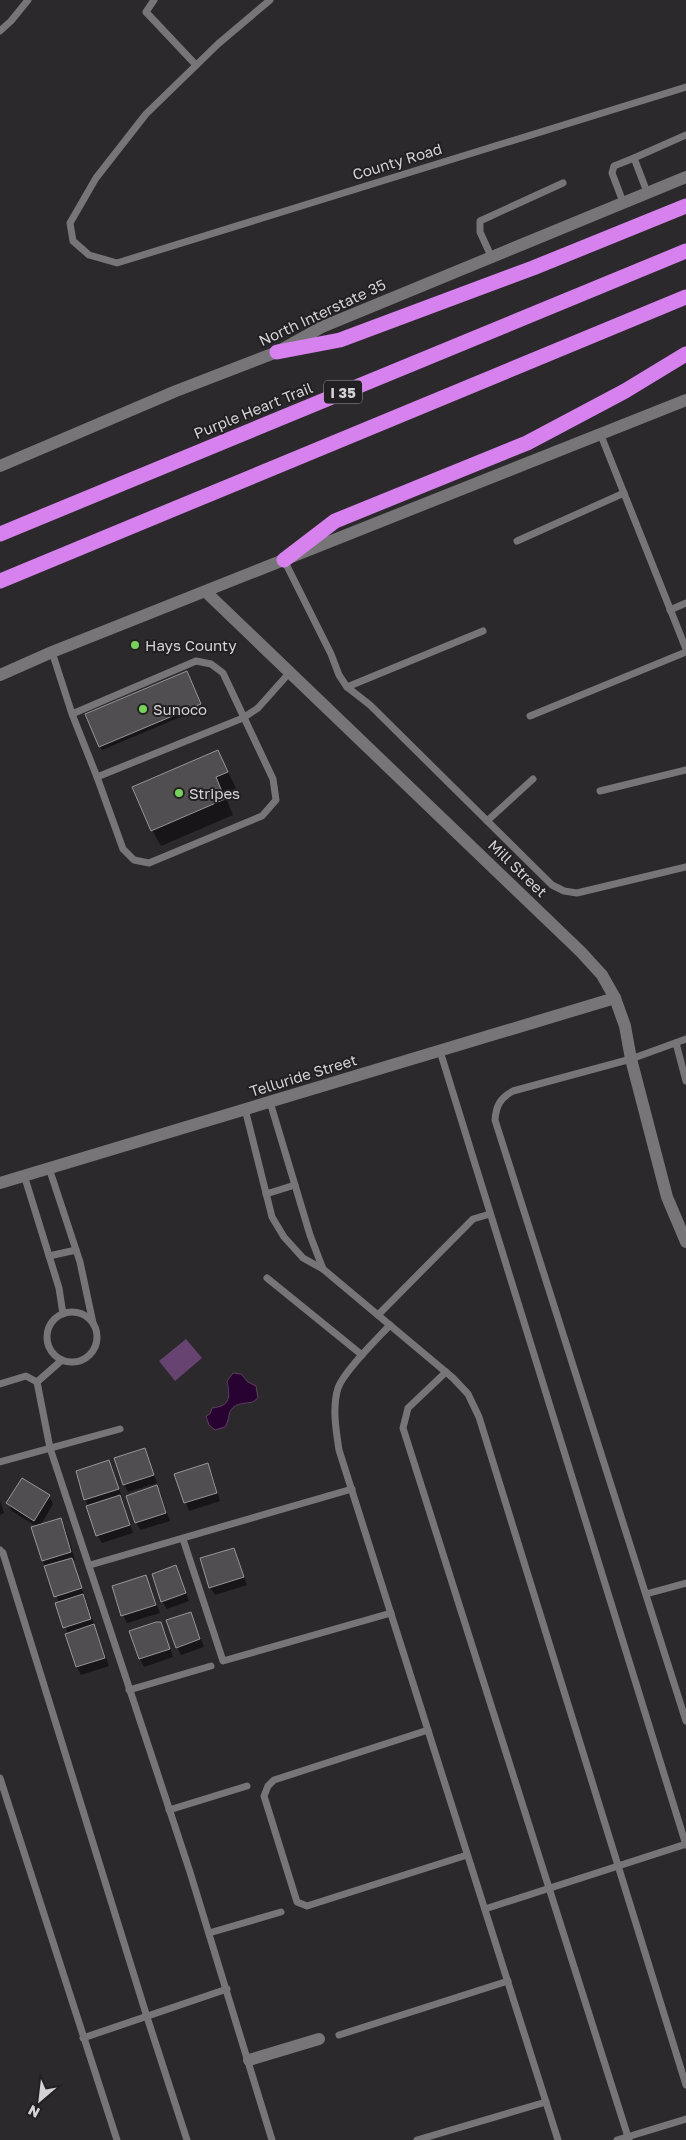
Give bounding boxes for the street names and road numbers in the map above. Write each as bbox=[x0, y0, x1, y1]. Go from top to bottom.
street label: County Road bbox=[350, 139, 444, 183]
street label: North Interstate 35 bbox=[256, 275, 388, 349]
street label: Purple Heart Trail bbox=[191, 378, 315, 442]
road number: I 35 bbox=[324, 381, 362, 404]
street label: Mill Street bbox=[485, 836, 551, 900]
street label: Telluride Street bbox=[247, 1050, 359, 1100]

